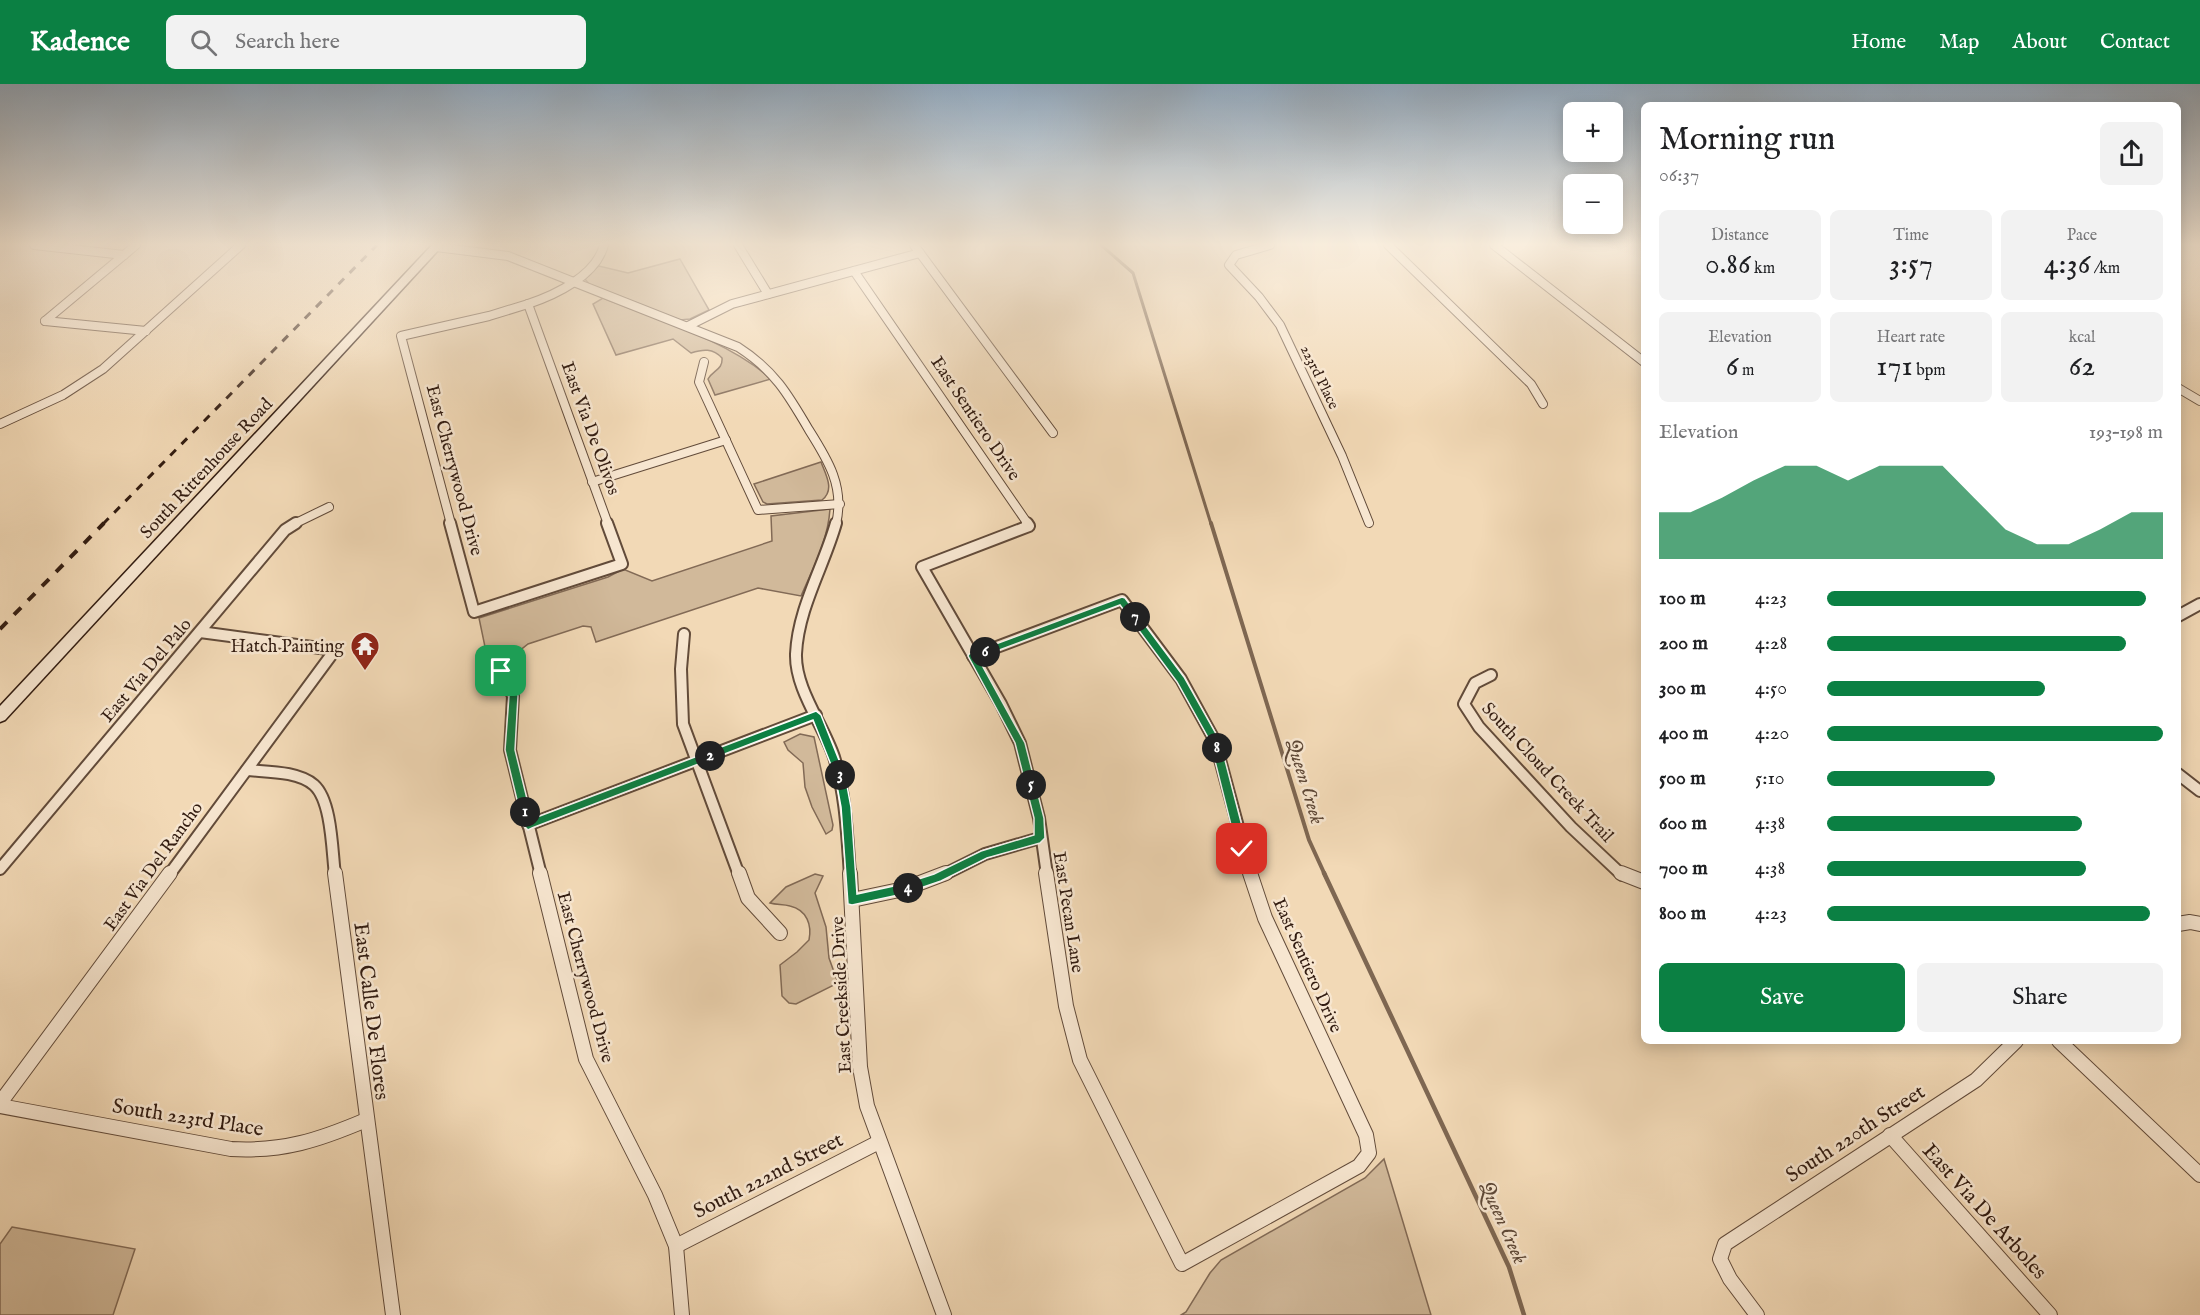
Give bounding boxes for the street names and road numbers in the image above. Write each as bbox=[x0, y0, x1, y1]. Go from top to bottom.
street label: 223rd Place bbox=[1296, 342, 1343, 413]
street label: East Sentiero Drive bbox=[925, 352, 1025, 485]
street label: East Via De Olivos bbox=[555, 359, 624, 498]
street label: East Cherrywood Drive bbox=[420, 382, 487, 558]
street label: South Rittenhouse Road bbox=[136, 394, 279, 544]
street label: East Via Del Palo bbox=[97, 614, 198, 728]
street label: South Cloud Creek Trail bbox=[1476, 698, 1618, 848]
street label: East Via Del Rancho bbox=[100, 797, 209, 936]
street label: East Pecan Lane bbox=[1047, 850, 1088, 975]
street label: East Cherrywood Drive bbox=[551, 889, 618, 1065]
street label: East Sentiero Drive bbox=[1267, 895, 1347, 1037]
street label: East Creekside Drive bbox=[827, 916, 858, 1074]
street label: East Calle De Flores bbox=[346, 921, 395, 1101]
street label: South 220th Street bbox=[1781, 1079, 1931, 1189]
street label: South 223rd Place bbox=[110, 1093, 266, 1144]
street label: South 222nd Street bbox=[689, 1127, 848, 1226]
street label: East Via De Arboles bbox=[1916, 1138, 2052, 1286]

